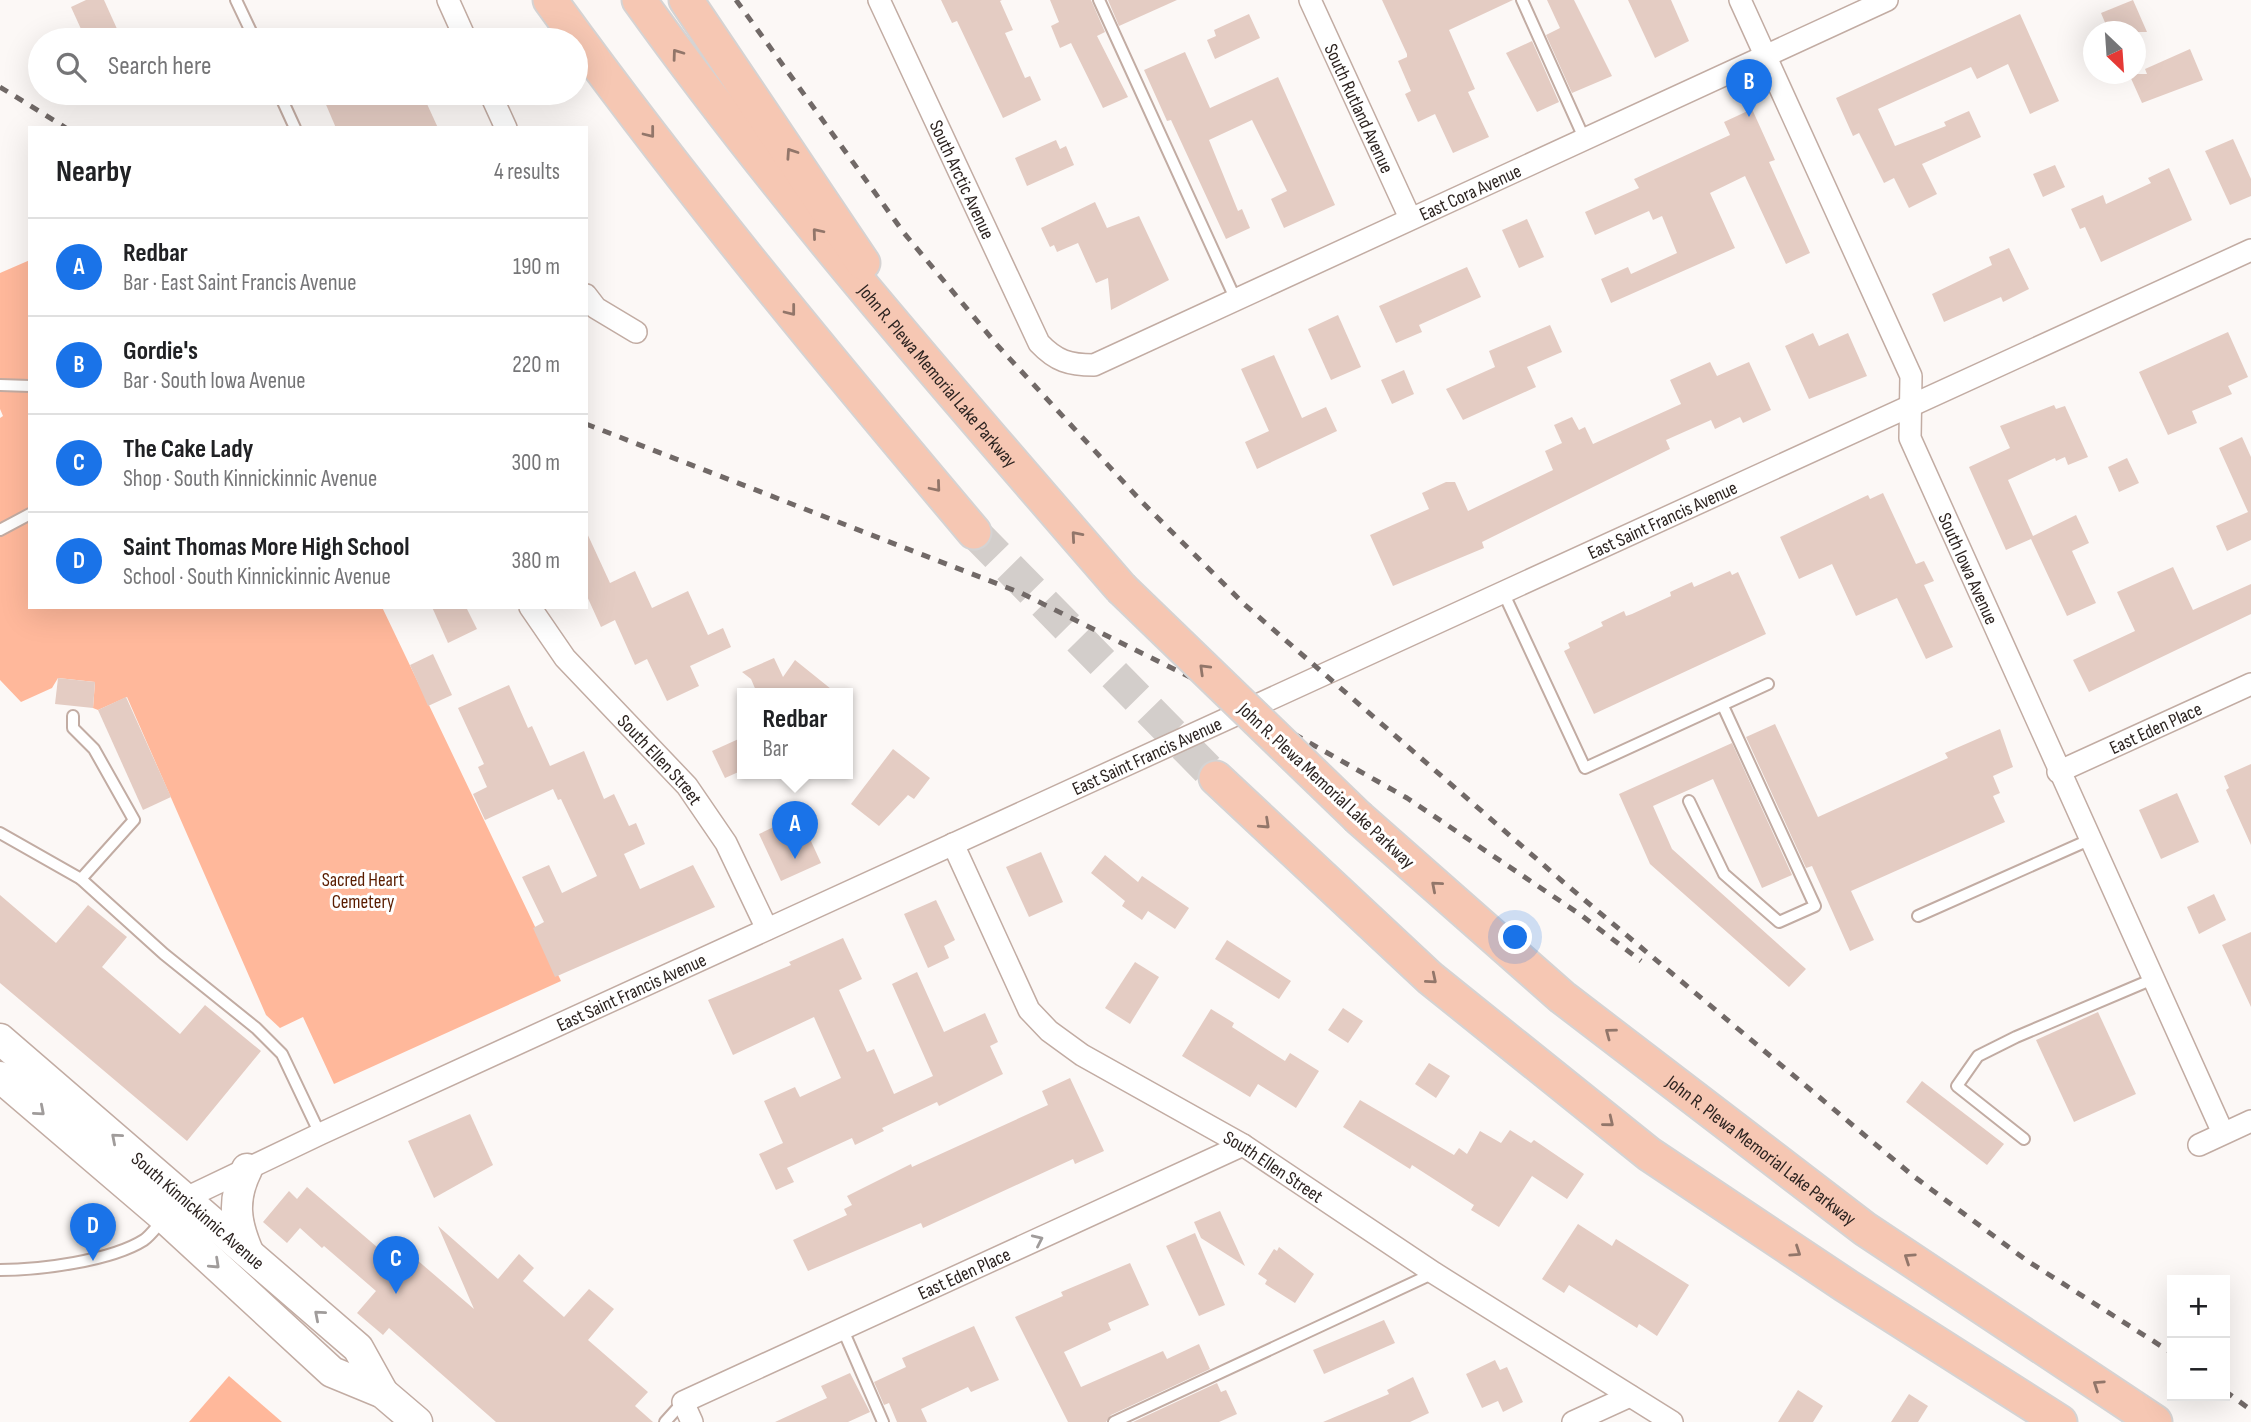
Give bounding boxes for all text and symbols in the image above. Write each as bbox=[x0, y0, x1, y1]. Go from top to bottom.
north arrow bbox=[2083, 21, 2146, 84]
search box bbox=[28, 28, 588, 105]
street label: South Rutland Avenue bbox=[1319, 40, 1398, 177]
icon: search bbox=[52, 48, 90, 86]
one-way arrow bbox=[673, 49, 686, 61]
text: Search here bbox=[108, 51, 211, 82]
pin: B bbox=[1726, 59, 1772, 117]
street label: South Arctic Avenue bbox=[924, 117, 999, 243]
one-way arrow bbox=[642, 125, 654, 138]
one-way arrow bbox=[787, 148, 799, 161]
text: Nearby bbox=[56, 154, 132, 190]
text: 4 results bbox=[494, 158, 560, 186]
street label: East Cora Avenue bbox=[1416, 160, 1525, 227]
one-way arrow bbox=[813, 229, 825, 242]
text: Redbar bbox=[123, 238, 188, 269]
text: A bbox=[74, 253, 84, 281]
text: 190 m bbox=[513, 253, 560, 281]
text: Bar · East Saint Francis Avenue bbox=[123, 269, 356, 297]
street label: John R. Plewa Memorial Lake Parkway bbox=[852, 279, 1022, 473]
one-way arrow bbox=[783, 304, 796, 316]
text: Gordie's bbox=[123, 336, 198, 367]
text: B bbox=[74, 351, 84, 379]
text: 220 m bbox=[512, 351, 560, 379]
text: Bar · South Iowa Avenue bbox=[123, 367, 306, 395]
text: The Cake Lady bbox=[123, 434, 253, 465]
text: C bbox=[73, 449, 85, 477]
text: 300 m bbox=[511, 449, 560, 477]
text: Shop · South Kinnickinnic Avenue bbox=[123, 465, 377, 493]
street label: East Saint Francis Avenue bbox=[1584, 477, 1741, 565]
one-way arrow bbox=[928, 479, 940, 492]
street label: South Iowa Avenue bbox=[1932, 510, 2002, 628]
text: Saint Thomas More High School bbox=[123, 532, 410, 563]
one-way arrow bbox=[1072, 532, 1084, 545]
text: D bbox=[73, 547, 85, 575]
text: 380 m bbox=[512, 547, 560, 575]
text: School · South Kinnickinnic Avenue bbox=[123, 563, 391, 591]
one-way arrow bbox=[1199, 664, 1212, 677]
popup bbox=[737, 688, 853, 779]
street label: John R. Plewa Memorial Lake Parkway bbox=[1232, 698, 1419, 874]
street label: East Eden Place bbox=[2106, 698, 2206, 760]
text: Redbar bbox=[763, 704, 827, 735]
street label: South Ellen Street bbox=[612, 710, 707, 810]
street label: East Saint Francis Avenue bbox=[1069, 713, 1226, 801]
text: Bar bbox=[763, 735, 788, 763]
pin: A bbox=[772, 801, 818, 859]
one-way arrow bbox=[1257, 816, 1270, 829]
park label: Sacred Heart Cemetery bbox=[322, 869, 405, 914]
one-way arrow bbox=[1431, 882, 1444, 894]
your location bbox=[1498, 920, 1532, 954]
street label: East Saint Francis Avenue bbox=[553, 949, 710, 1037]
one-way arrow bbox=[1424, 971, 1437, 983]
one-way arrow bbox=[1605, 1029, 1617, 1042]
street label: John R. Plewa Memorial Lake Parkway bbox=[1660, 1070, 1861, 1231]
one-way arrow bbox=[31, 1103, 44, 1115]
one-way arrow bbox=[1601, 1114, 1614, 1126]
street label: South Ellen Street bbox=[1219, 1126, 1327, 1209]
one-way arrow bbox=[112, 1134, 125, 1146]
street label: South Kinnickinnic Avenue bbox=[126, 1148, 269, 1275]
pin: D bbox=[70, 1203, 116, 1261]
one-way arrow bbox=[1031, 1234, 1043, 1248]
pin: C bbox=[373, 1236, 419, 1294]
street label: East Eden Place bbox=[915, 1243, 1014, 1306]
one-way arrow bbox=[1788, 1244, 1801, 1257]
one-way arrow bbox=[1904, 1254, 1917, 1266]
one-way arrow bbox=[207, 1256, 220, 1268]
map controls bbox=[2167, 1275, 2230, 1401]
button: + bbox=[2167, 1275, 2230, 1338]
one-way arrow bbox=[315, 1311, 328, 1323]
button: − bbox=[2167, 1338, 2230, 1401]
one-way arrow bbox=[2093, 1381, 2106, 1393]

